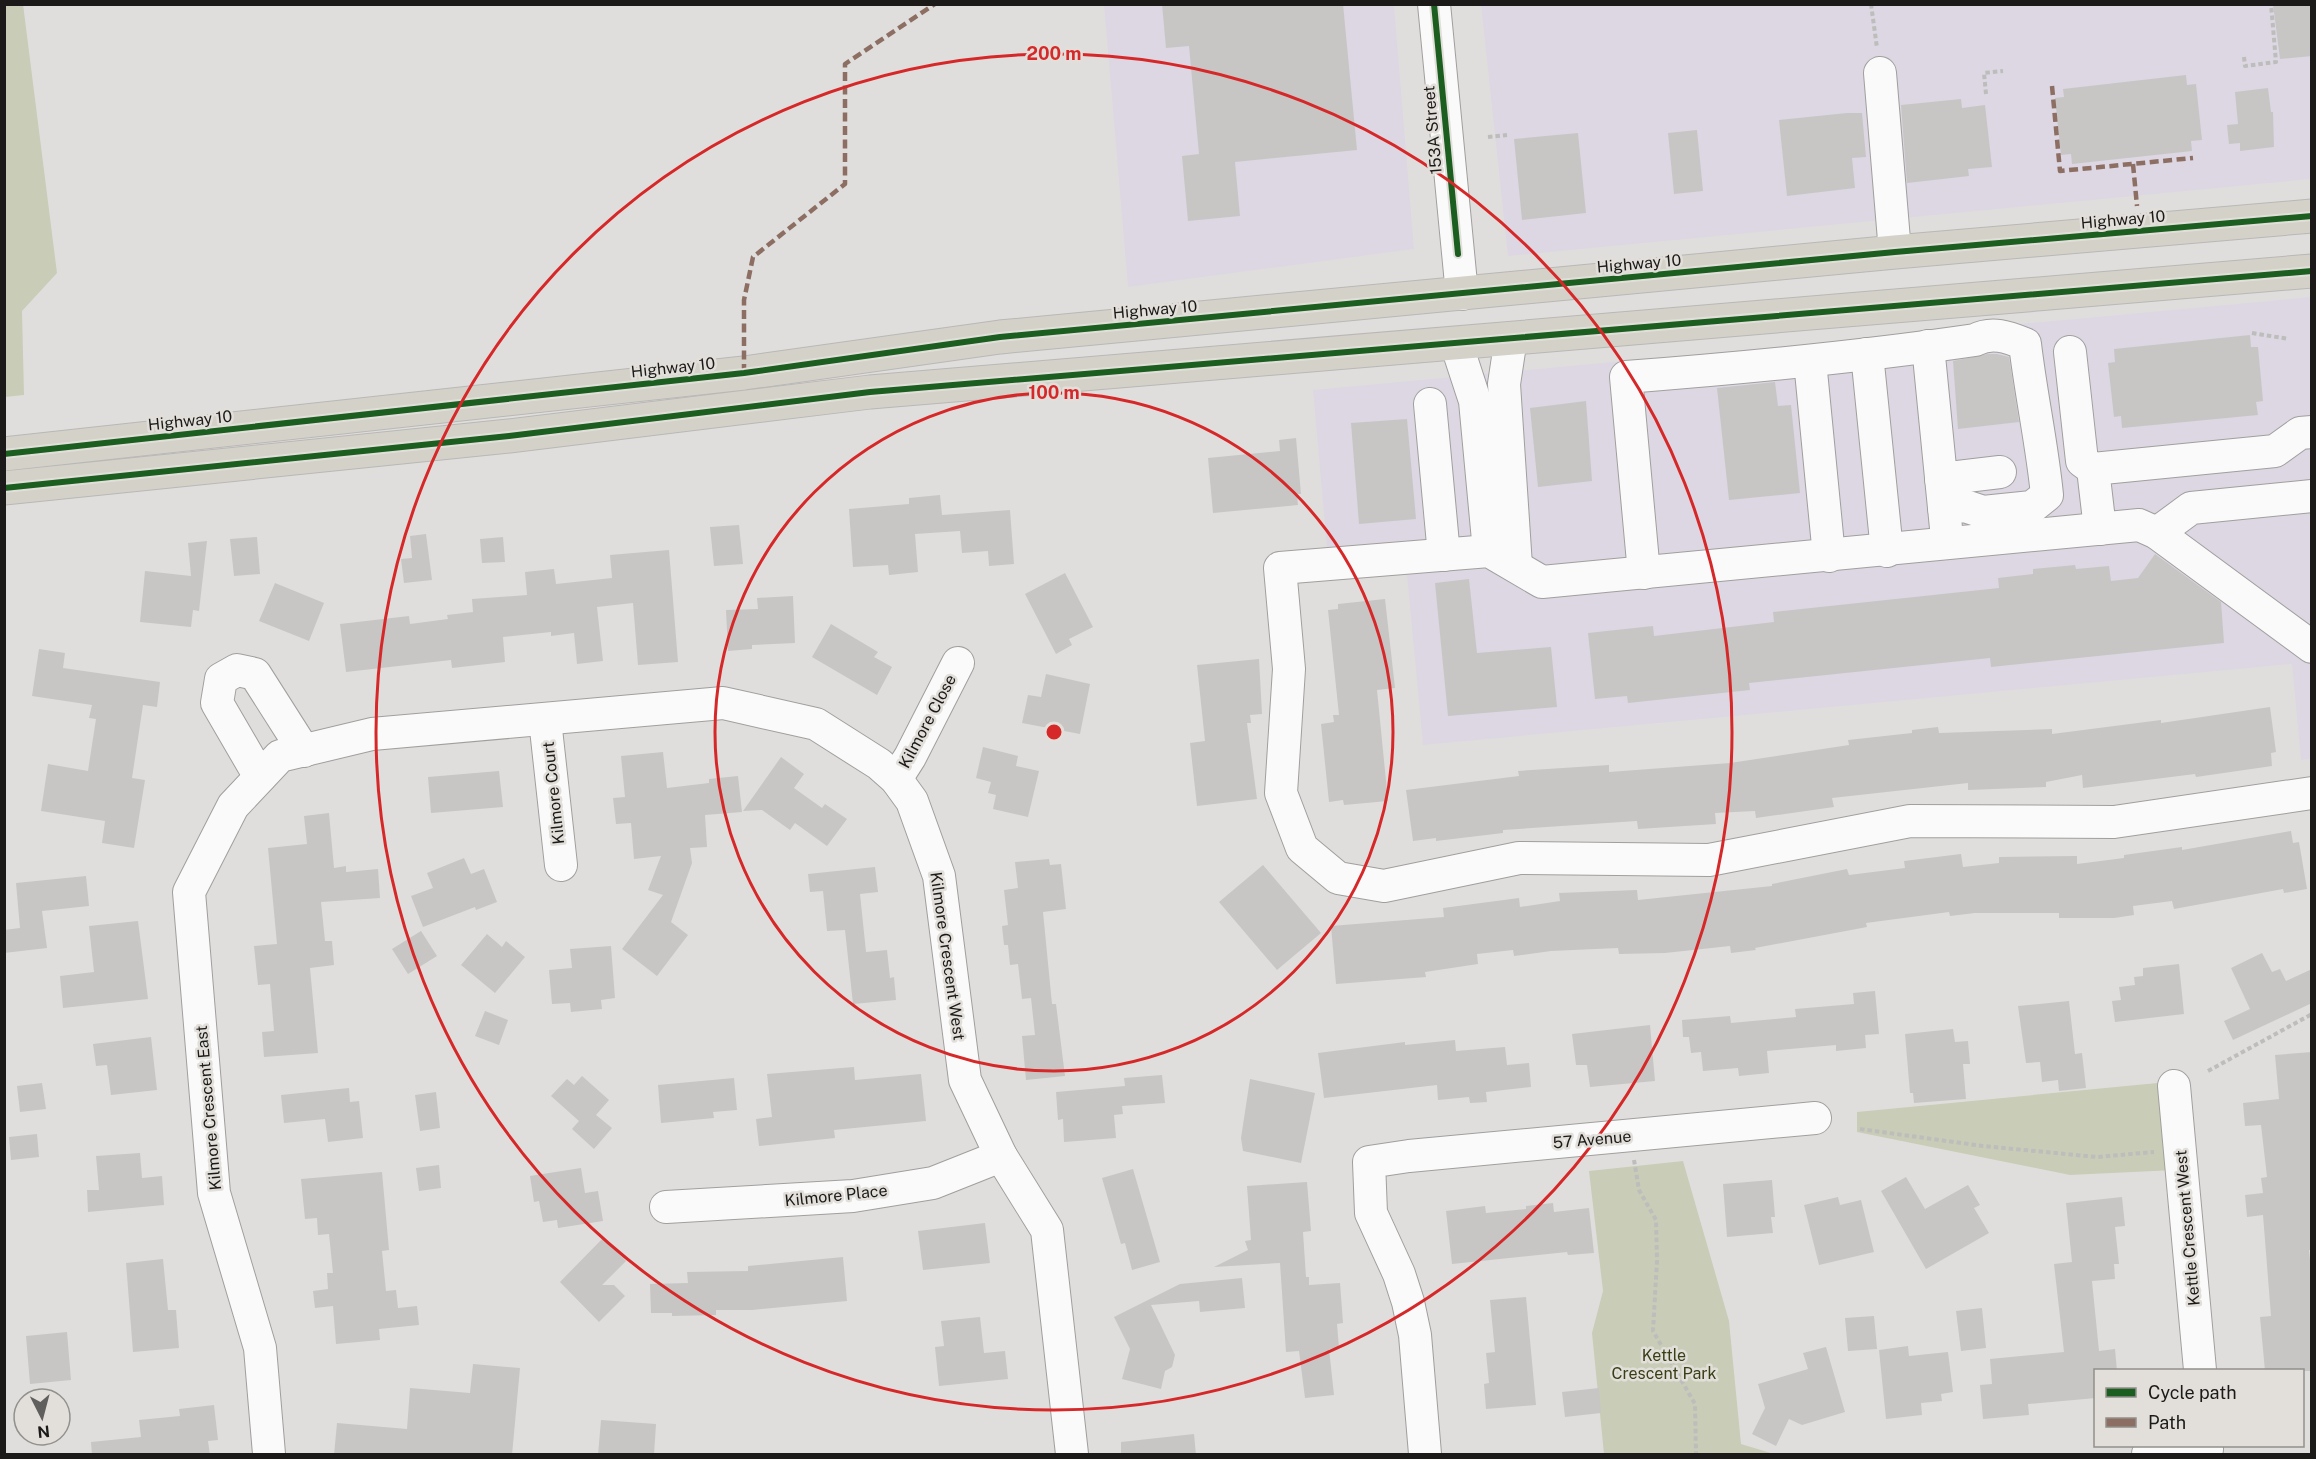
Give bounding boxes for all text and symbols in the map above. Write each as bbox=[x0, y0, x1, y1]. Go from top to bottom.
text: 200 m bbox=[1027, 43, 1081, 64]
street label: 153A Street bbox=[1419, 85, 1446, 175]
street label: Highway 10 bbox=[2080, 206, 2166, 233]
street label: Highway 10 bbox=[1596, 250, 1682, 277]
street label: Highway 10 bbox=[1112, 296, 1198, 323]
street label: Highway 10 bbox=[630, 354, 716, 381]
text: 100 m bbox=[1028, 382, 1080, 403]
street label: Highway 10 bbox=[147, 407, 233, 434]
street label: Kilmore Close bbox=[895, 671, 960, 771]
centre of rings bbox=[1044, 722, 1064, 742]
street label: Kilmore Court bbox=[539, 741, 568, 845]
street label: Kilmore Crescent West bbox=[926, 871, 969, 1042]
street label: Kilmore Crescent East bbox=[192, 1025, 225, 1191]
street label: 57 Avenue bbox=[1552, 1127, 1632, 1152]
street label: Kettle Crescent West bbox=[2171, 1149, 2204, 1307]
street label: Kilmore Place bbox=[784, 1181, 888, 1210]
park label: Kettle Crescent Park bbox=[1611, 1346, 1717, 1383]
legend bbox=[2094, 1369, 2304, 1447]
text: Cycle path bbox=[2148, 1382, 2237, 1403]
north arrow bbox=[12, 1387, 72, 1447]
text: Path bbox=[2148, 1412, 2186, 1433]
text: N bbox=[36, 1421, 51, 1442]

